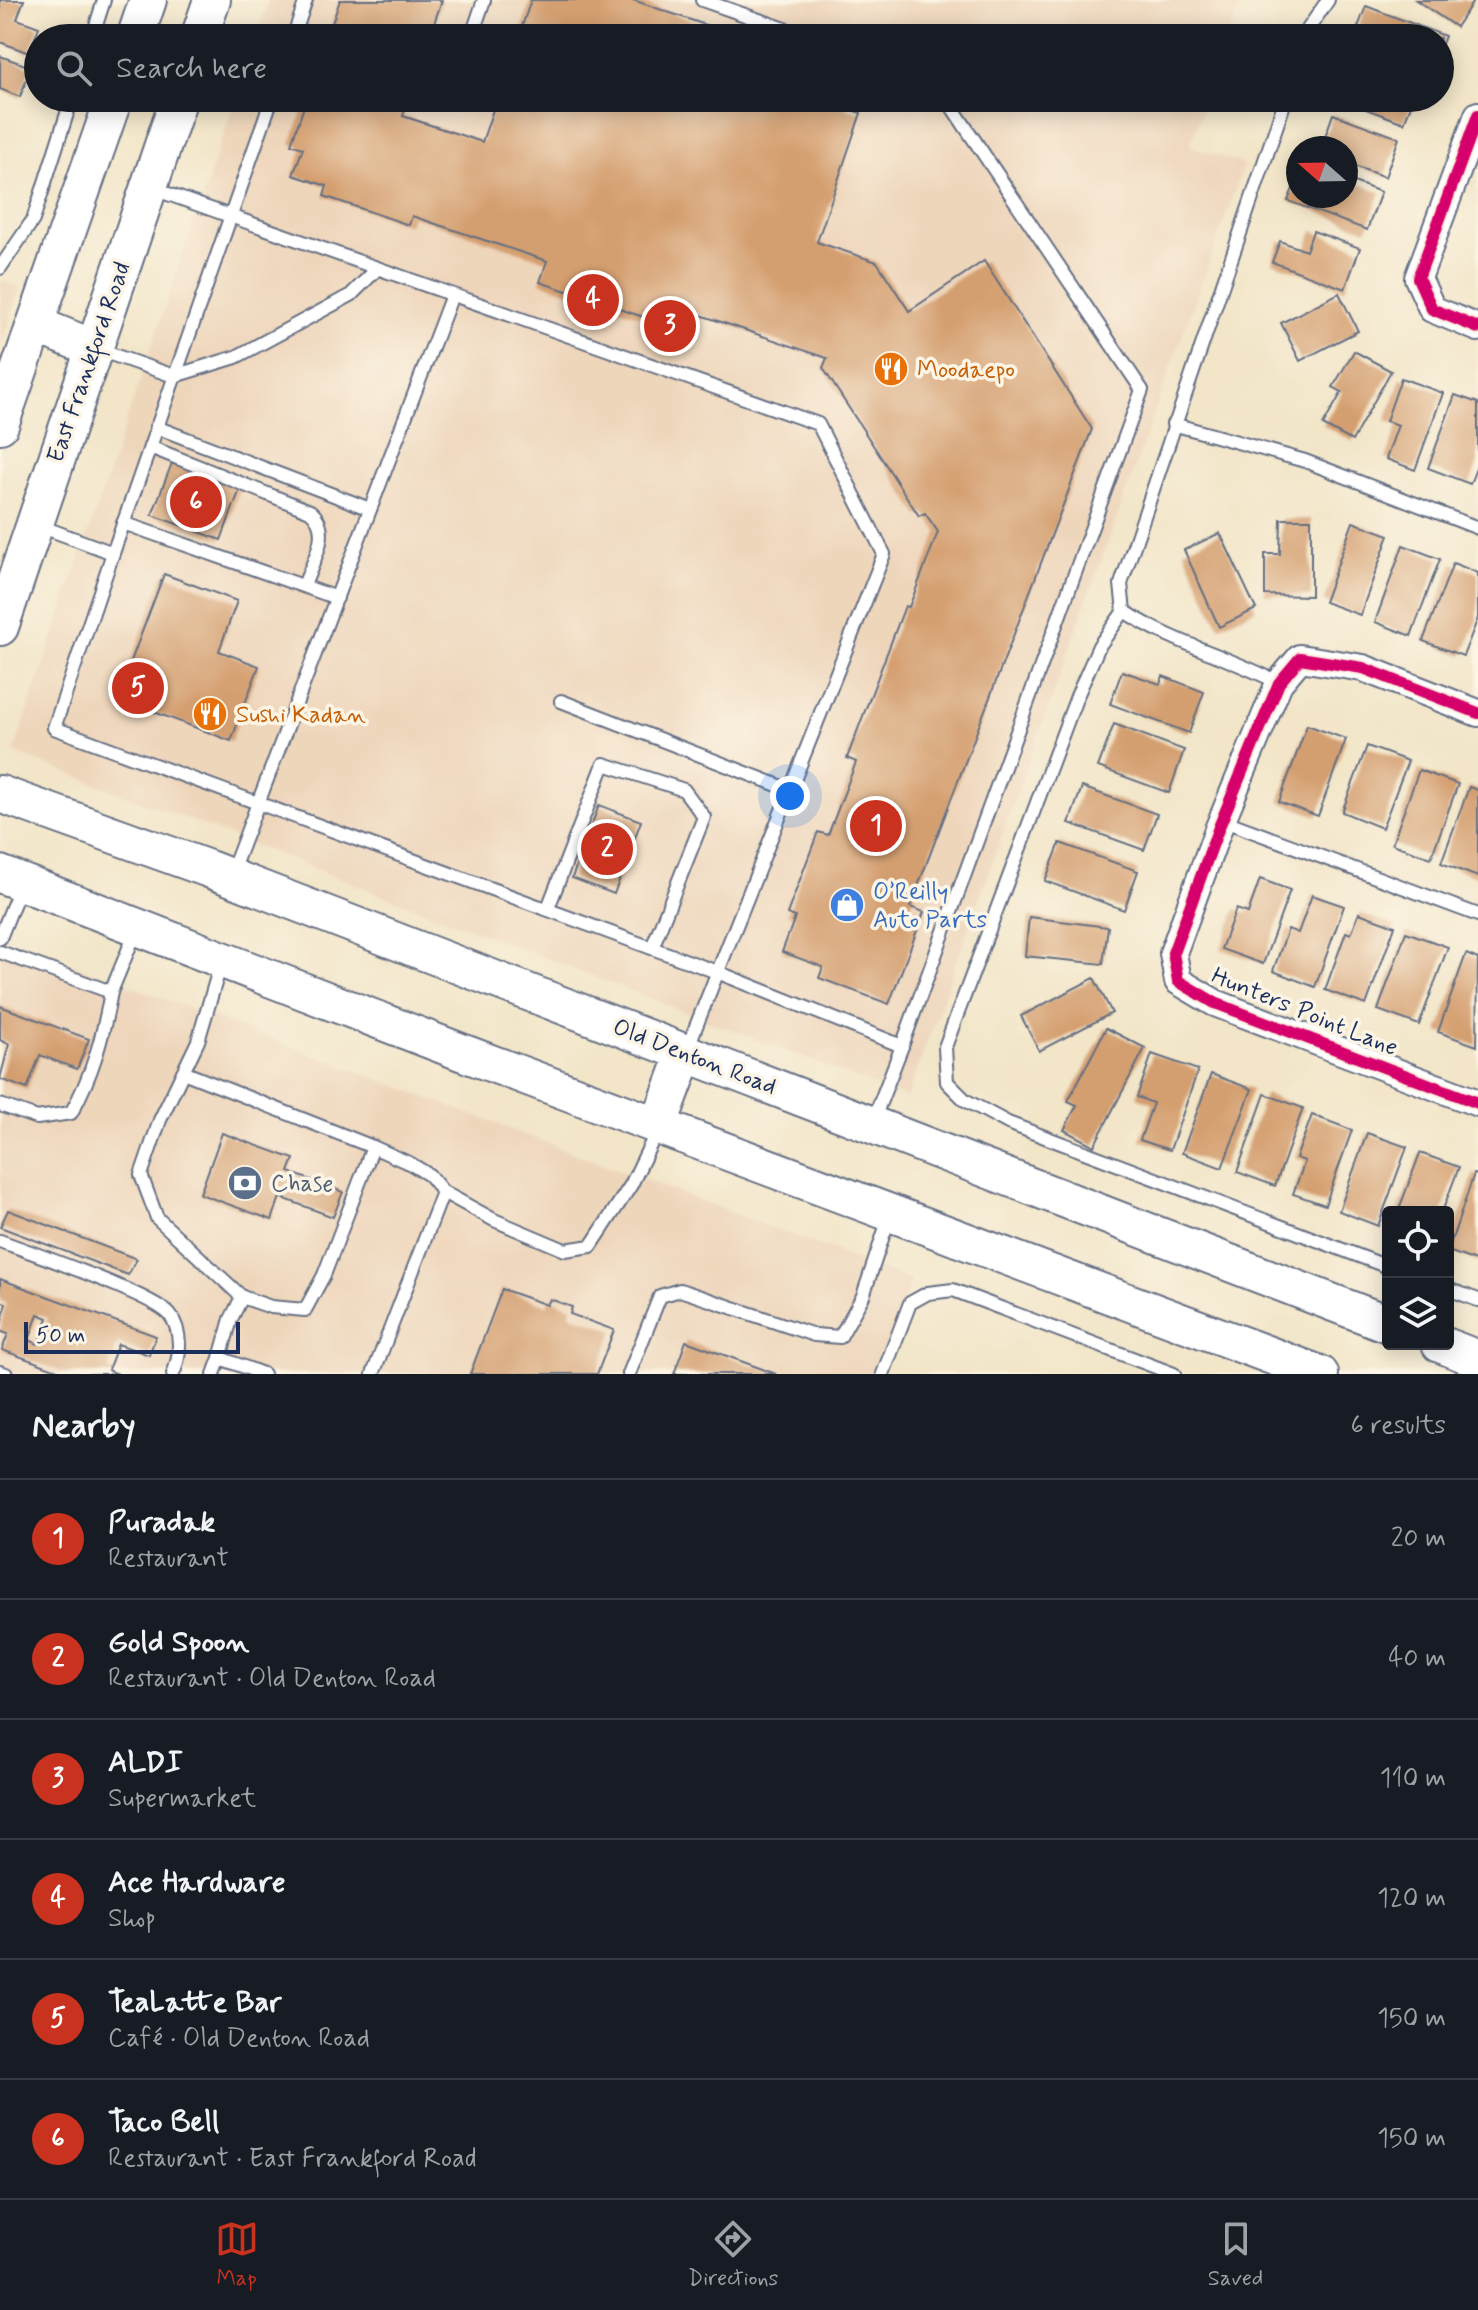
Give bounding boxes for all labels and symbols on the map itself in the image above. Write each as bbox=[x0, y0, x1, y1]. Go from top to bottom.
north arrow bbox=[1286, 136, 1358, 208]
street label: East Frankford Road bbox=[41, 258, 140, 468]
pin: 4 bbox=[567, 270, 619, 330]
pin: 3 bbox=[644, 296, 696, 356]
restaurant icon: Moodaepo bbox=[872, 350, 910, 388]
place label: Moodaepo bbox=[917, 355, 1015, 386]
pin: 6 bbox=[170, 472, 222, 532]
pin: 5 bbox=[112, 658, 164, 718]
restaurant icon: Sushi Kadan bbox=[191, 695, 229, 733]
place label: Sushi Kadan bbox=[236, 700, 366, 731]
your location bbox=[770, 776, 810, 816]
pin: 1 bbox=[850, 796, 902, 856]
pin: 2 bbox=[581, 819, 633, 879]
place label: O’Reilly Auto Parts bbox=[873, 877, 987, 936]
shop icon: O’Reilly Auto Parts bbox=[828, 886, 866, 924]
street label: Hunters Point Lane bbox=[1207, 961, 1402, 1064]
street label: Old Denton Road bbox=[608, 1012, 781, 1103]
bank icon: Chase bbox=[226, 1164, 264, 1202]
place label: Chase bbox=[271, 1169, 333, 1200]
scale bar bbox=[24, 1318, 240, 1354]

